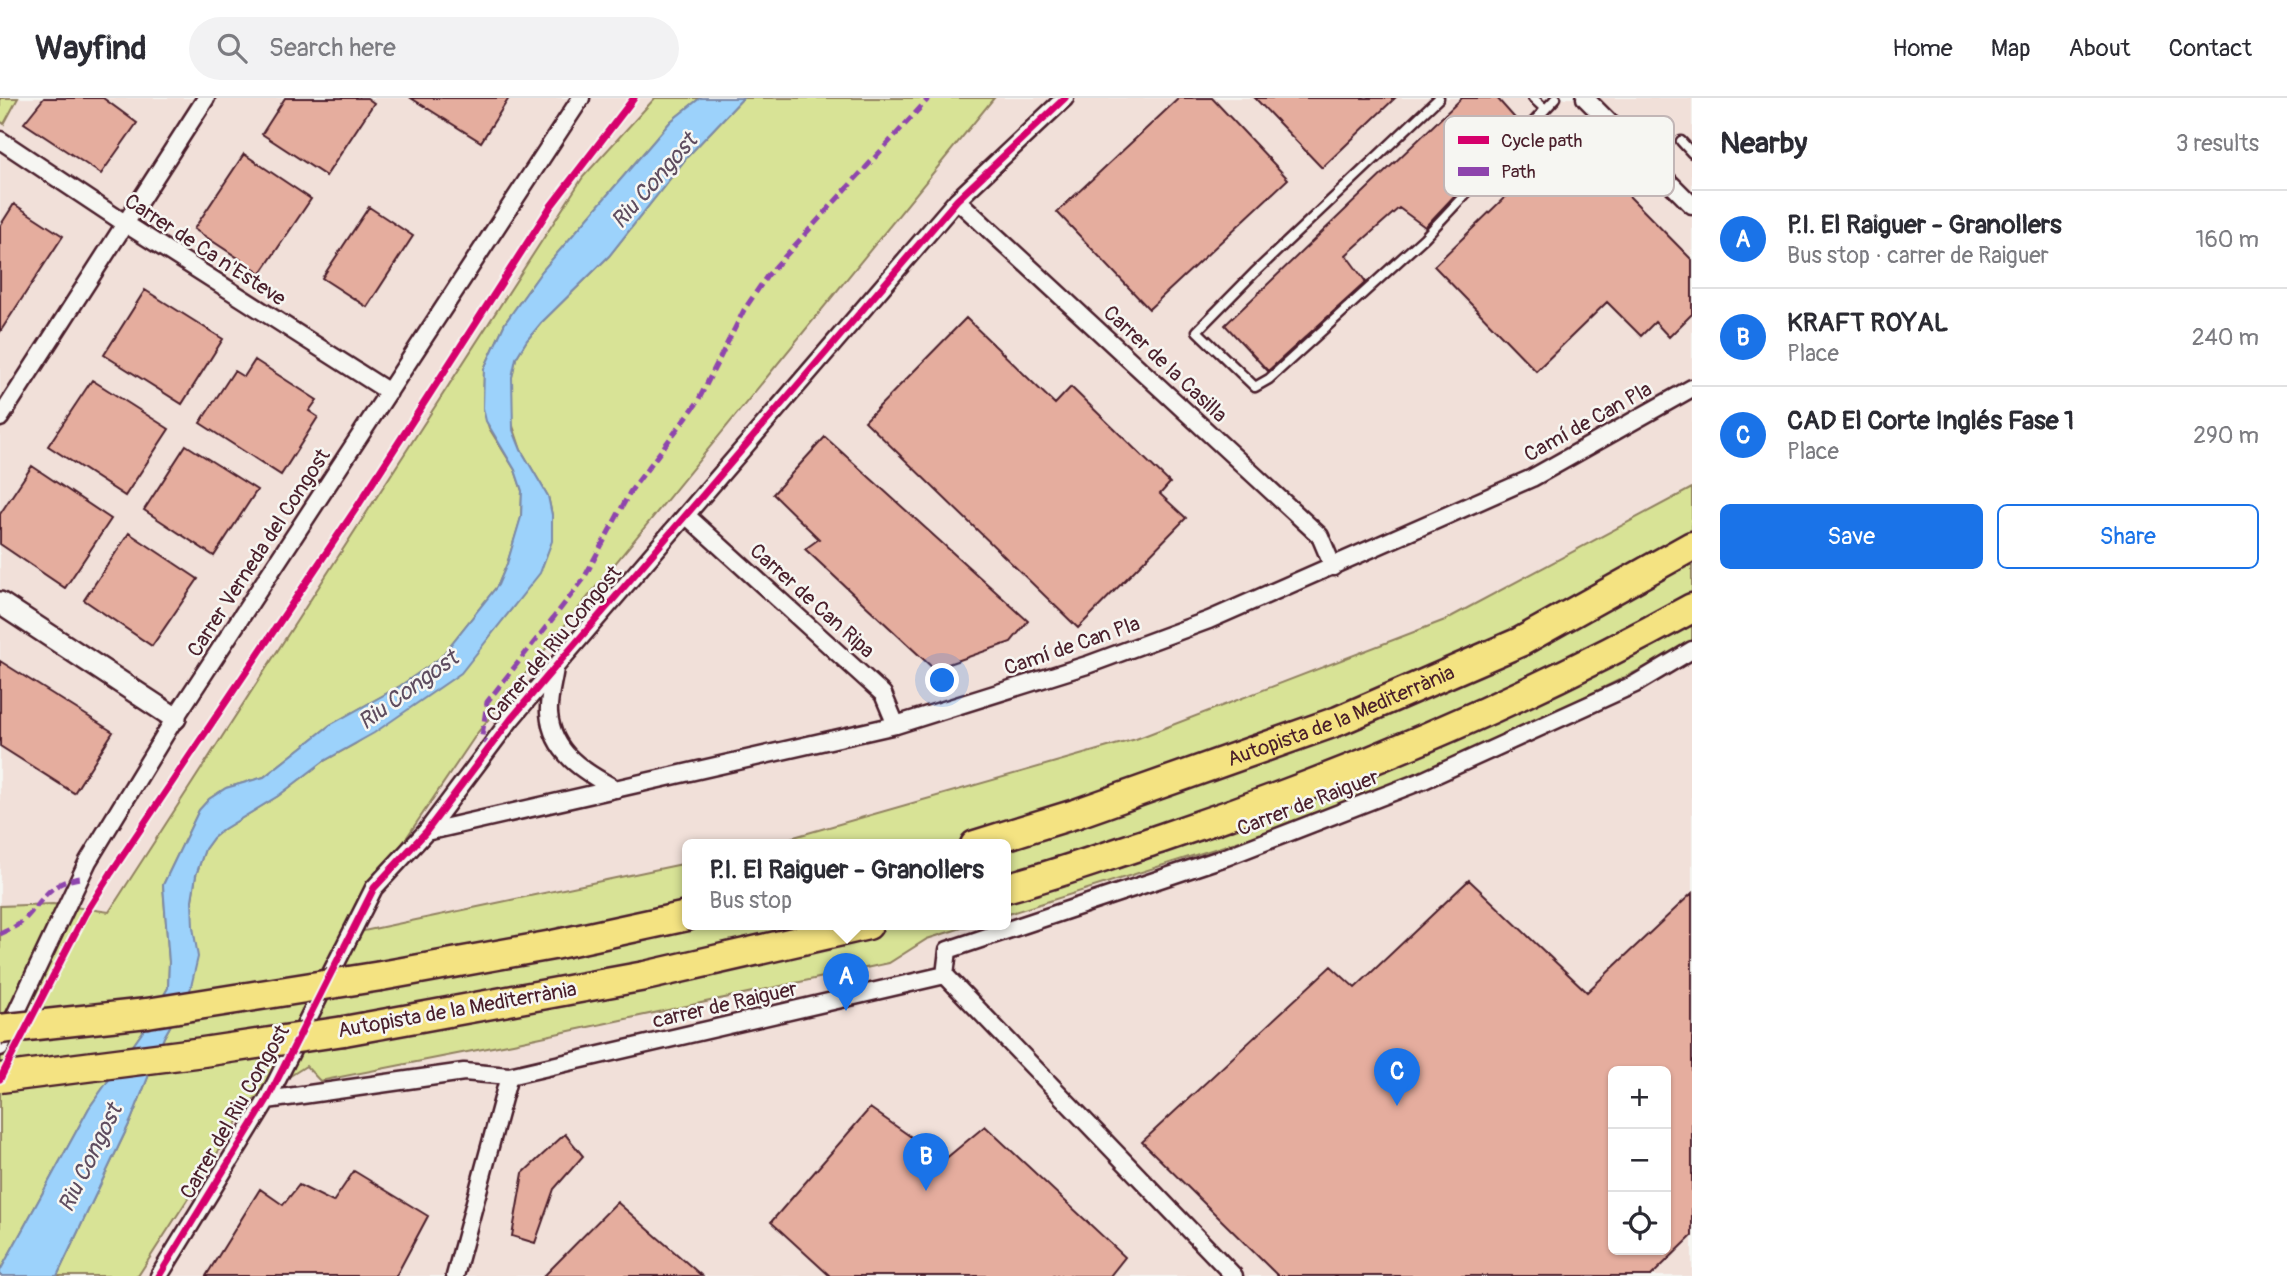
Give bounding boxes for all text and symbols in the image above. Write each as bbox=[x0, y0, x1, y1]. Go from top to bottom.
search box bbox=[189, 17, 679, 80]
text: Wayfind bbox=[35, 28, 147, 69]
icon: search bbox=[213, 29, 251, 67]
text: Search here bbox=[269, 32, 396, 64]
text: Home bbox=[1892, 34, 1953, 63]
text: Map bbox=[1991, 34, 2031, 63]
text: About bbox=[2069, 34, 2131, 63]
text: Contact bbox=[2169, 34, 2252, 63]
legend bbox=[1444, 116, 1674, 196]
water label: Riu Congost bbox=[605, 125, 705, 235]
text: Nearby bbox=[1720, 125, 1807, 162]
text: Cycle path bbox=[1501, 129, 1582, 153]
text: 3 results bbox=[2176, 129, 2259, 158]
text: Path bbox=[1501, 160, 1536, 184]
street label: Carrer de Ca n'Esteve bbox=[119, 188, 291, 313]
text: P.I. El Raiguer - Granollers bbox=[1787, 209, 2062, 241]
text: A bbox=[1736, 225, 1750, 254]
text: 160 m bbox=[2195, 225, 2259, 254]
text: Bus stop · carrer de Raiguer bbox=[1787, 241, 2049, 270]
street label: Carrer de la Casilla bbox=[1097, 300, 1233, 428]
text: KRAFT ROYAL bbox=[1787, 307, 1949, 339]
text: B bbox=[1736, 323, 1750, 352]
text: 240 m bbox=[2192, 323, 2259, 352]
text: Place bbox=[1787, 339, 1839, 368]
street label: Camí de Can Pla bbox=[1519, 376, 1657, 468]
text: CAD El Corte Inglés Fase 1 bbox=[1787, 405, 2074, 437]
text: C bbox=[1736, 421, 1750, 450]
text: 290 m bbox=[2193, 421, 2259, 450]
text: Place bbox=[1787, 437, 1839, 466]
street label: Carrer Verneda del Congost bbox=[182, 443, 337, 662]
button: Save bbox=[1720, 504, 1983, 569]
button: Share bbox=[1997, 504, 2259, 569]
street label: Carrer de Can Ripa bbox=[744, 538, 880, 664]
street label: Carrer del Riu Congost bbox=[480, 560, 628, 728]
street label: Camí de Can Pla bbox=[1000, 610, 1144, 682]
water label: Riu Congost bbox=[352, 642, 466, 736]
street label: Autopista de la Mediterrània bbox=[1223, 659, 1459, 773]
your location bbox=[925, 663, 959, 697]
street label: Carrer de Raiguer bbox=[1233, 763, 1383, 842]
popup bbox=[682, 839, 1011, 930]
text: P.I. El Raiguer - Granollers bbox=[709, 854, 984, 886]
text: Bus stop bbox=[709, 886, 792, 915]
pin: A bbox=[823, 953, 869, 1011]
street label: carrer de Raiguer bbox=[650, 975, 800, 1035]
street label: Autopista de la Mediterrània bbox=[335, 976, 579, 1044]
street label: Carrer del Riu Congost bbox=[174, 1020, 296, 1204]
pin: C bbox=[1374, 1048, 1420, 1106]
map controls bbox=[1608, 1066, 1671, 1255]
button: + bbox=[1608, 1066, 1671, 1129]
water label: Riu Congost bbox=[51, 1097, 130, 1217]
button: − bbox=[1608, 1129, 1671, 1192]
pin: B bbox=[903, 1133, 949, 1191]
button: locate bbox=[1608, 1192, 1671, 1255]

